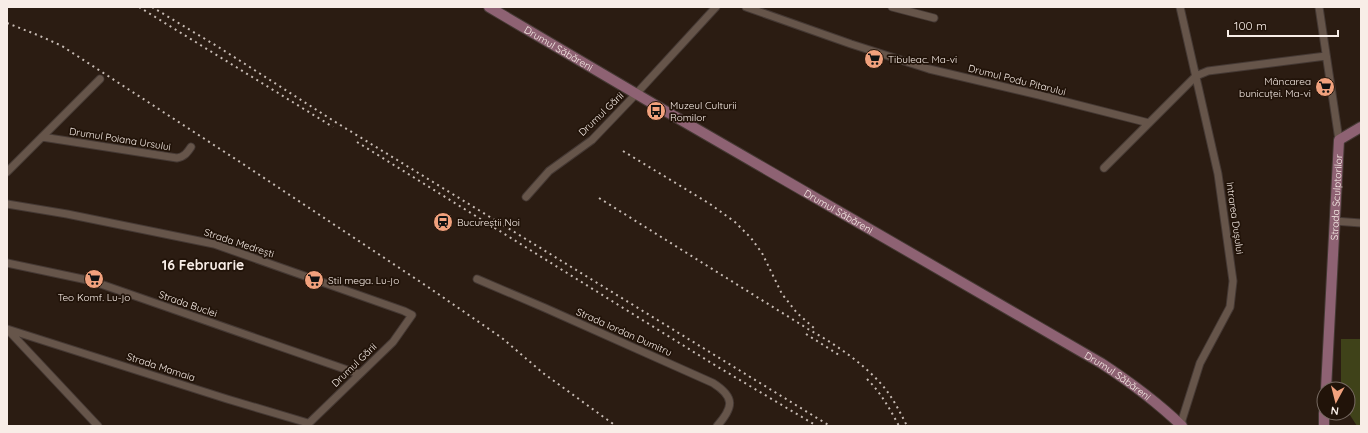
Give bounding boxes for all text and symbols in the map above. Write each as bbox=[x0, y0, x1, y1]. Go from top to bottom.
scale bar bbox=[1228, 12, 1338, 38]
text: 100 m bbox=[1234, 18, 1267, 33]
street label: Drumul Săbăreni bbox=[522, 23, 596, 73]
supermarket icon: Tibuleac. Ma-vi bbox=[863, 48, 885, 70]
place label: Tibuleac. Ma-vi bbox=[888, 53, 957, 66]
street label: Drumul Podu Pitarului bbox=[967, 62, 1067, 98]
place label: Mâncarea bunicuței. Ma-vi bbox=[1239, 75, 1311, 100]
supermarket icon: Mâncarea bunicuței. Ma-vi bbox=[1314, 76, 1336, 98]
street label: Drumul Gării bbox=[576, 89, 626, 139]
place label: Muzeul Culturii Romilor bbox=[670, 99, 737, 124]
bus stop icon: Muzeul Culturii Romilor bbox=[645, 100, 667, 122]
street label: Drumul Poiana Ursului bbox=[68, 125, 172, 153]
street label: Strada Sculptorilor bbox=[1327, 154, 1345, 241]
street label: Intrarea Dușului bbox=[1223, 181, 1247, 255]
street label: Drumul Săbăreni bbox=[802, 186, 876, 236]
station icon: Bucureștii Noi bbox=[432, 211, 454, 233]
place label: Bucureștii Noi bbox=[457, 216, 520, 229]
street label: Strada Medrești bbox=[202, 226, 276, 260]
district label: 16 Februarie bbox=[162, 256, 244, 274]
supermarket icon: Teo Komf. Lu-jo bbox=[83, 268, 105, 290]
supermarket icon: Stil mega. Lu-jo bbox=[303, 269, 325, 291]
place label: Stil mega. Lu-jo bbox=[328, 274, 399, 287]
street label: Strada Buclei bbox=[157, 288, 219, 320]
place label: Teo Komf. Lu-jo bbox=[58, 291, 130, 304]
street label: Strada Iordan Dumitru bbox=[574, 305, 674, 359]
street label: Drumul Gării bbox=[329, 340, 379, 390]
street label: Drumul Săbăreni bbox=[1082, 348, 1154, 403]
street label: Strada Mamaia bbox=[125, 350, 197, 384]
north arrow bbox=[1316, 381, 1356, 421]
text: N bbox=[1330, 403, 1340, 418]

